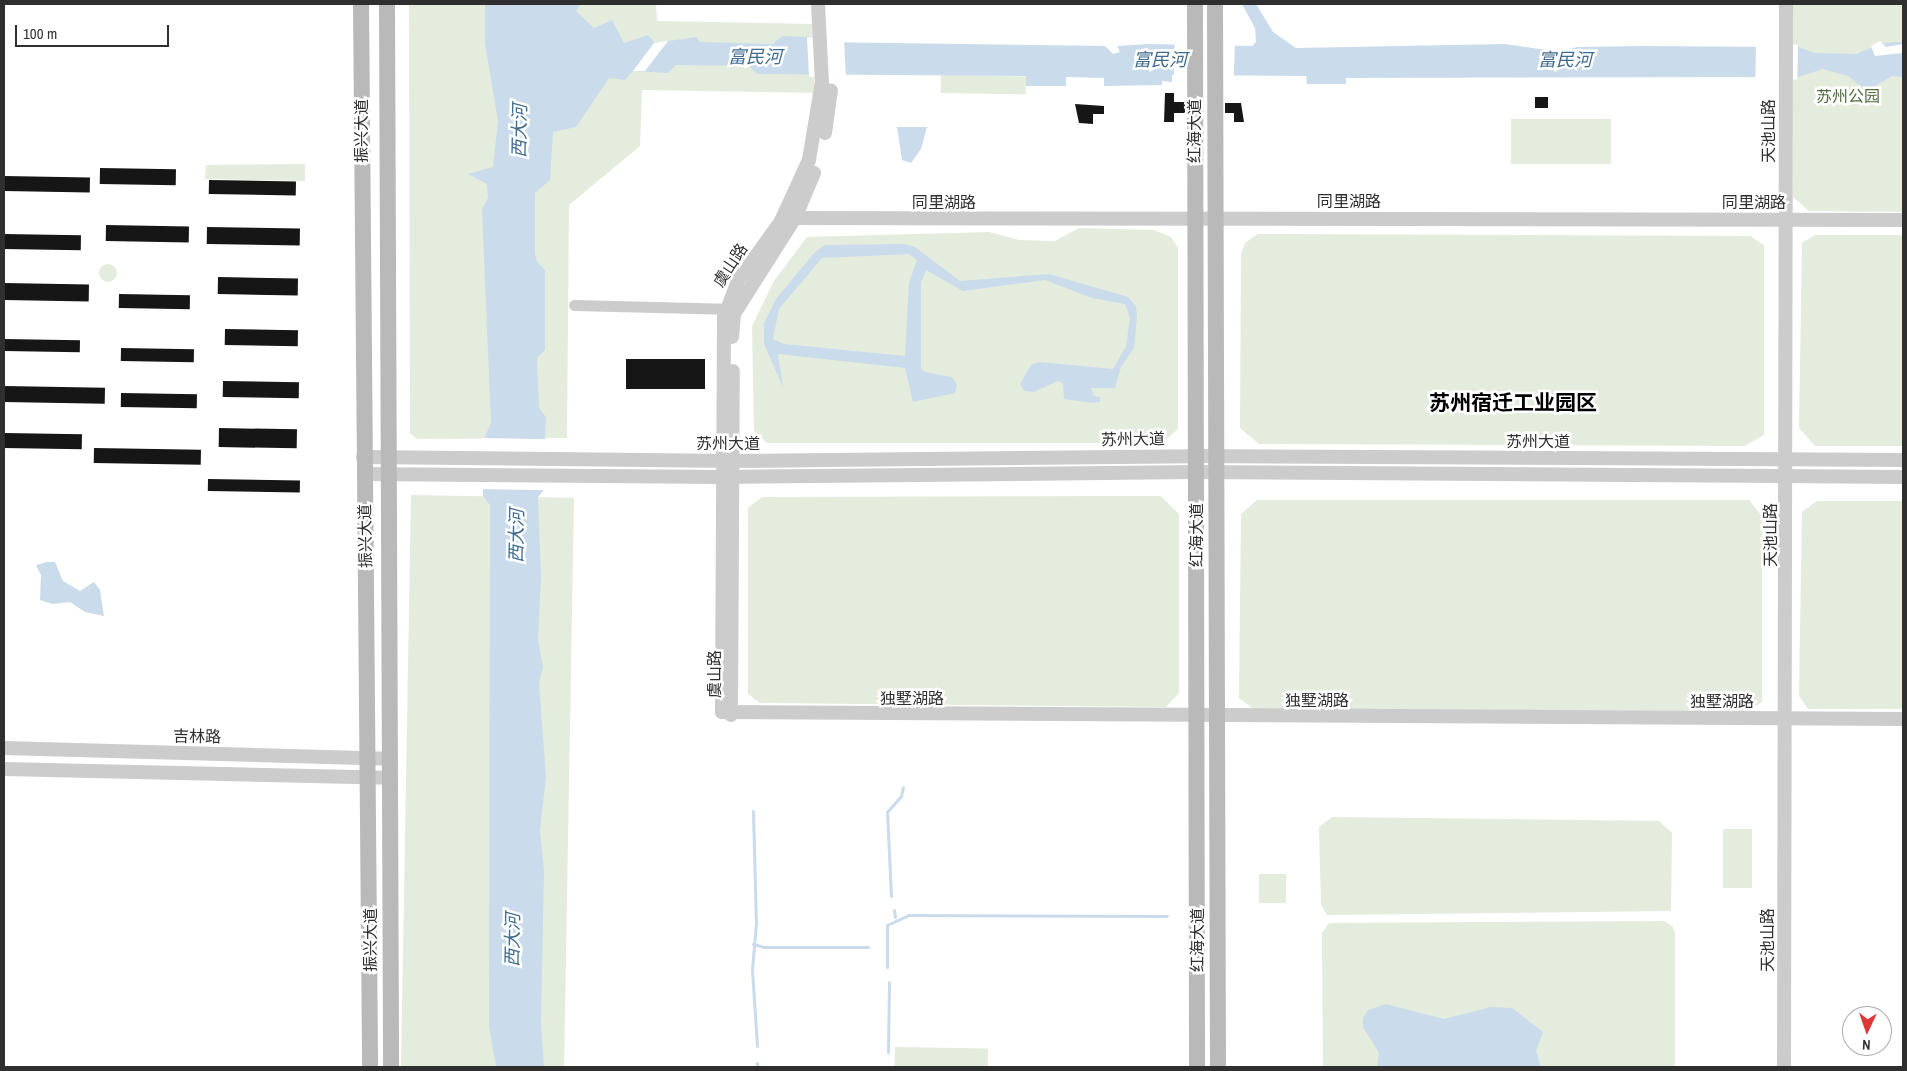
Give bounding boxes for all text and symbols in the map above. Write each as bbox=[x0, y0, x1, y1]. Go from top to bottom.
scale bar bbox=[18, 15, 171, 47]
text: 100 m bbox=[23, 23, 57, 44]
water label: 富民河 bbox=[728, 46, 782, 68]
water label: 富民河 bbox=[1133, 49, 1187, 71]
water label: 富民河 bbox=[1538, 49, 1592, 71]
park label: 苏州公园 bbox=[1816, 86, 1880, 106]
street label: 振兴大道 bbox=[351, 99, 371, 163]
street label: 红海大道 bbox=[1184, 99, 1204, 163]
street label: 天池山路 bbox=[1758, 99, 1778, 163]
water label: 西大河 bbox=[509, 104, 531, 158]
street label: 同里湖路 bbox=[1317, 191, 1381, 211]
street label: 同里湖路 bbox=[912, 192, 976, 212]
street label: 同里湖路 bbox=[1722, 192, 1786, 212]
street label: 虞山路 bbox=[709, 240, 751, 290]
district label: 苏州宿迁工业园区 bbox=[1429, 390, 1597, 416]
street label: 苏州大道 bbox=[1101, 429, 1165, 449]
street label: 苏州大道 bbox=[1506, 431, 1570, 451]
street label: 苏州大道 bbox=[696, 433, 760, 453]
street label: 红海大道 bbox=[1186, 503, 1206, 567]
street label: 天池山路 bbox=[1760, 503, 1780, 567]
street label: 振兴大道 bbox=[355, 504, 375, 568]
water label: 西大河 bbox=[506, 509, 528, 563]
street label: 虞山路 bbox=[704, 650, 724, 698]
street label: 独墅湖路 bbox=[880, 688, 944, 708]
street label: 独墅湖路 bbox=[1285, 690, 1349, 710]
street label: 独墅湖路 bbox=[1690, 691, 1754, 711]
street label: 吉林路 bbox=[173, 726, 221, 746]
street label: 振兴大道 bbox=[360, 908, 380, 972]
street label: 红海大道 bbox=[1187, 908, 1207, 972]
street label: 天池山路 bbox=[1757, 908, 1777, 972]
water label: 西大河 bbox=[502, 913, 524, 967]
north arrow bbox=[1842, 1006, 1892, 1056]
text: N bbox=[1862, 1036, 1871, 1054]

